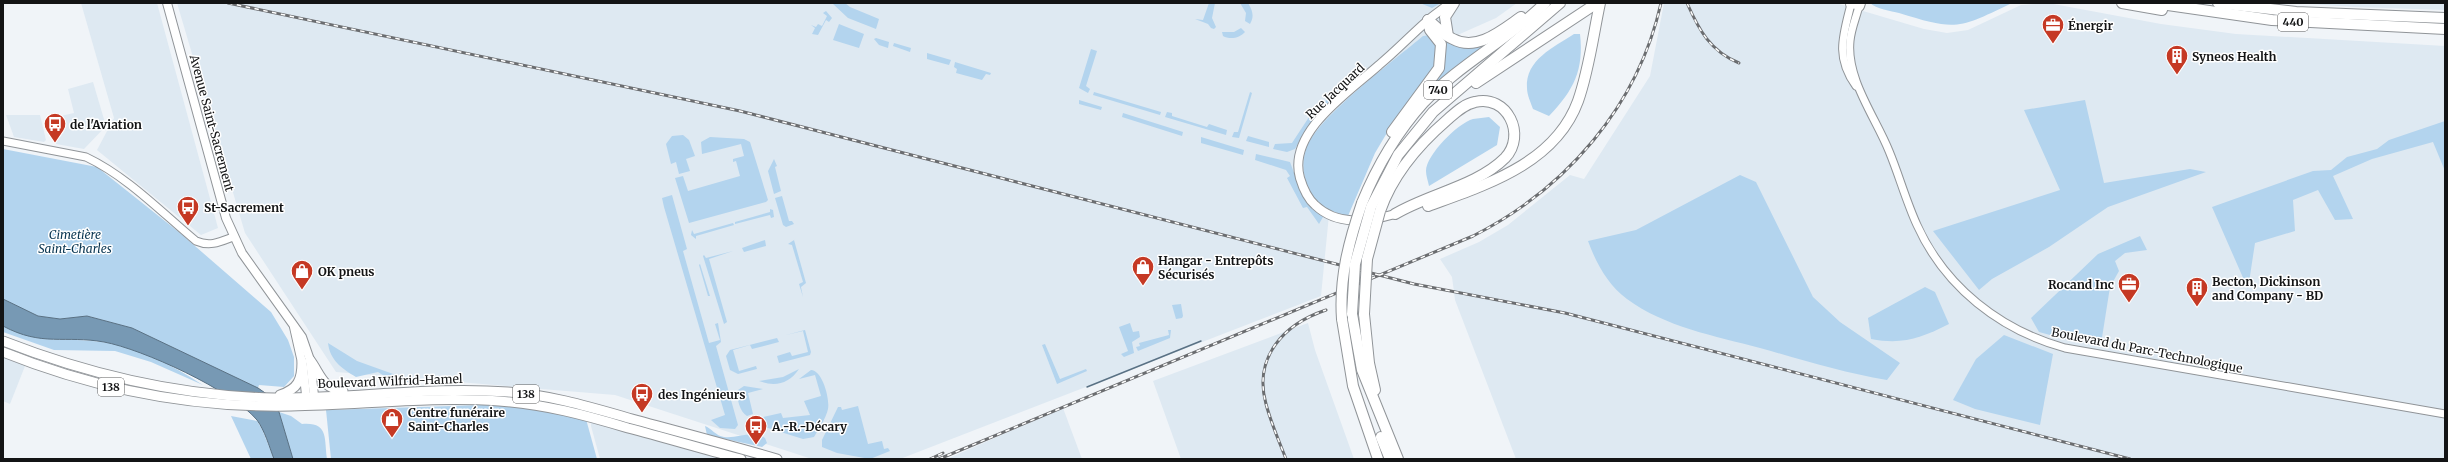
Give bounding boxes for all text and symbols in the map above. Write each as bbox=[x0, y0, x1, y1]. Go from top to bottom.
office icon: Énergir bbox=[2040, 12, 2066, 45]
road number: 440 bbox=[2278, 13, 2308, 31]
place label: Énergir bbox=[2068, 17, 2113, 33]
building icon: Syneos Health bbox=[2164, 43, 2190, 76]
place label: Syneos Health bbox=[2192, 49, 2277, 64]
street label: Avenue Saint-Sacrement bbox=[186, 52, 238, 193]
street label: Rue Jacquard bbox=[1303, 60, 1367, 122]
road number: 740 bbox=[1424, 81, 1452, 99]
bus stop icon: de l'Aviation bbox=[42, 111, 68, 144]
place label: de l'Aviation bbox=[70, 117, 142, 132]
bus stop icon: St-Sacrement bbox=[175, 194, 201, 227]
place label: St-Sacrement bbox=[204, 200, 284, 215]
park label: Cimetière Saint-Charles bbox=[38, 227, 112, 256]
place label: Hangar - Entrepôts Sécurisés bbox=[1158, 253, 1273, 282]
shop icon: Hangar - Entrepôts Sécurisés bbox=[1130, 254, 1156, 287]
shop icon: OK pneus bbox=[289, 258, 315, 291]
place label: OK pneus bbox=[318, 264, 375, 279]
office icon: Rocand Inc bbox=[2116, 271, 2142, 304]
place label: Becton, Dickinson and Company - BD bbox=[2212, 274, 2323, 303]
building icon: Becton, Dickinson and Company - BD bbox=[2184, 275, 2210, 308]
place label: Rocand Inc bbox=[2048, 277, 2114, 292]
street label: Boulevard du Parc-Technologique bbox=[2050, 324, 2244, 376]
street label: Boulevard Wilfrid-Hamel bbox=[317, 371, 463, 391]
road number: 138 bbox=[98, 378, 124, 396]
bus stop icon: des Ingénieurs bbox=[629, 381, 655, 414]
road number: 138 bbox=[513, 385, 539, 403]
place label: des Ingénieurs bbox=[658, 387, 745, 402]
place label: Centre funéraire Saint-Charles bbox=[408, 405, 505, 434]
shop icon: Centre funéraire Saint-Charles bbox=[379, 406, 405, 439]
bus stop icon: A.-R.-Décary bbox=[743, 413, 769, 446]
place label: A.-R.-Décary bbox=[771, 419, 848, 434]

